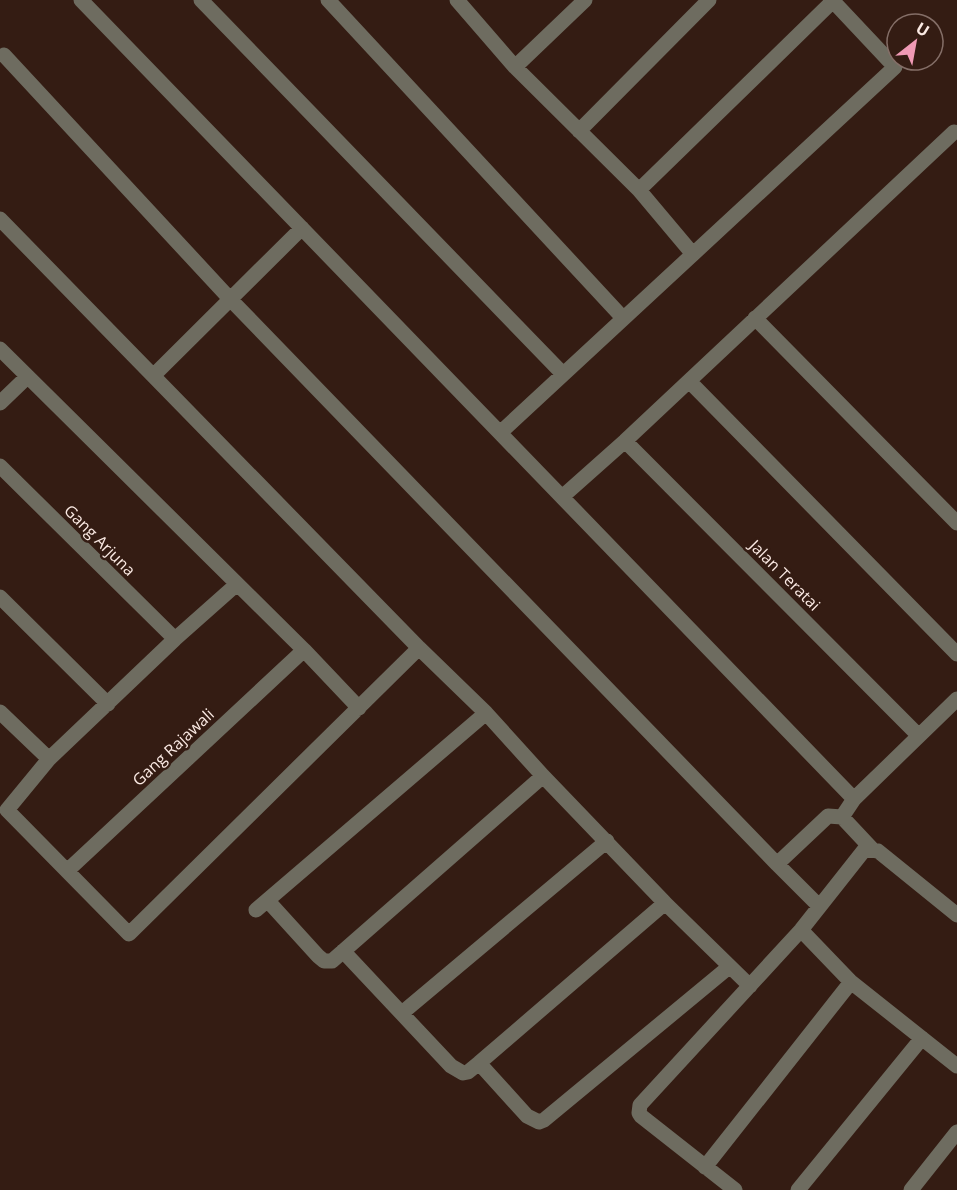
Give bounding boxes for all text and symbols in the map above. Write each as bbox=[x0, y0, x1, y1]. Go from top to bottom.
north arrow bbox=[885, 12, 945, 72]
text: U bbox=[912, 17, 934, 42]
street label: Gang Arjuna bbox=[60, 500, 140, 580]
street label: Jalan Teratai bbox=[743, 533, 825, 615]
street label: Gang Rajawali bbox=[127, 703, 219, 791]

